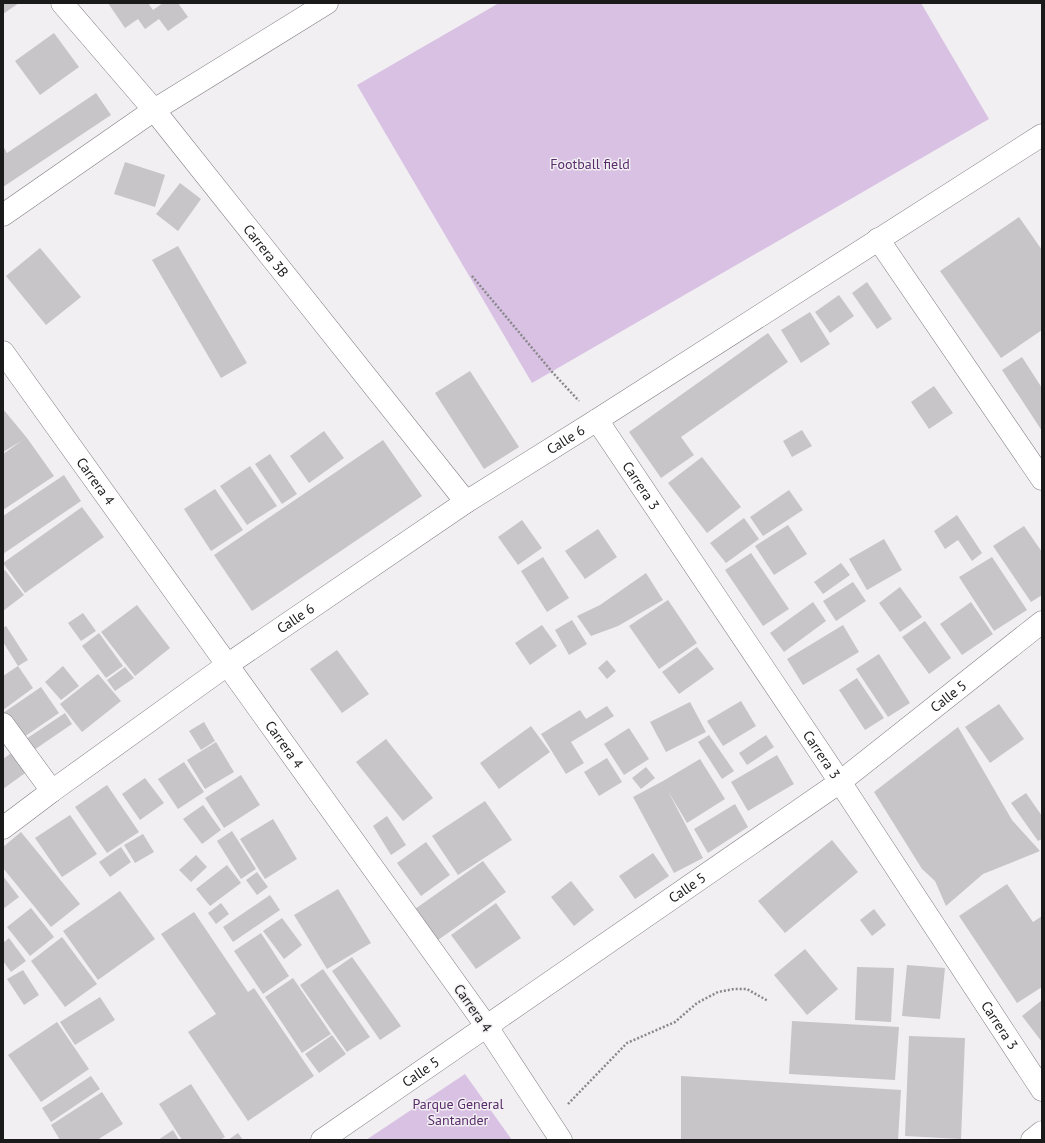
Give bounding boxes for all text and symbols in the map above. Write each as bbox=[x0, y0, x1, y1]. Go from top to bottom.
park label: Football field bbox=[550, 155, 630, 173]
street label: Carrera 3B bbox=[239, 221, 293, 281]
street label: Calle 6 bbox=[543, 421, 588, 458]
street label: Carrera 4 bbox=[72, 454, 119, 509]
street label: Carrera 3 bbox=[618, 458, 664, 513]
street label: Calle 6 bbox=[273, 599, 318, 637]
street label: Calle 5 bbox=[927, 676, 970, 716]
street label: Carrera 4 bbox=[261, 717, 308, 772]
street label: Carrera 3 bbox=[799, 727, 844, 782]
street label: Calle 5 bbox=[665, 868, 709, 907]
street label: Carrera 4 bbox=[450, 981, 496, 1036]
street label: Carrera 3 bbox=[977, 998, 1022, 1053]
street label: Calle 5 bbox=[399, 1053, 443, 1091]
park label: Parque General Santander bbox=[412, 1095, 504, 1129]

